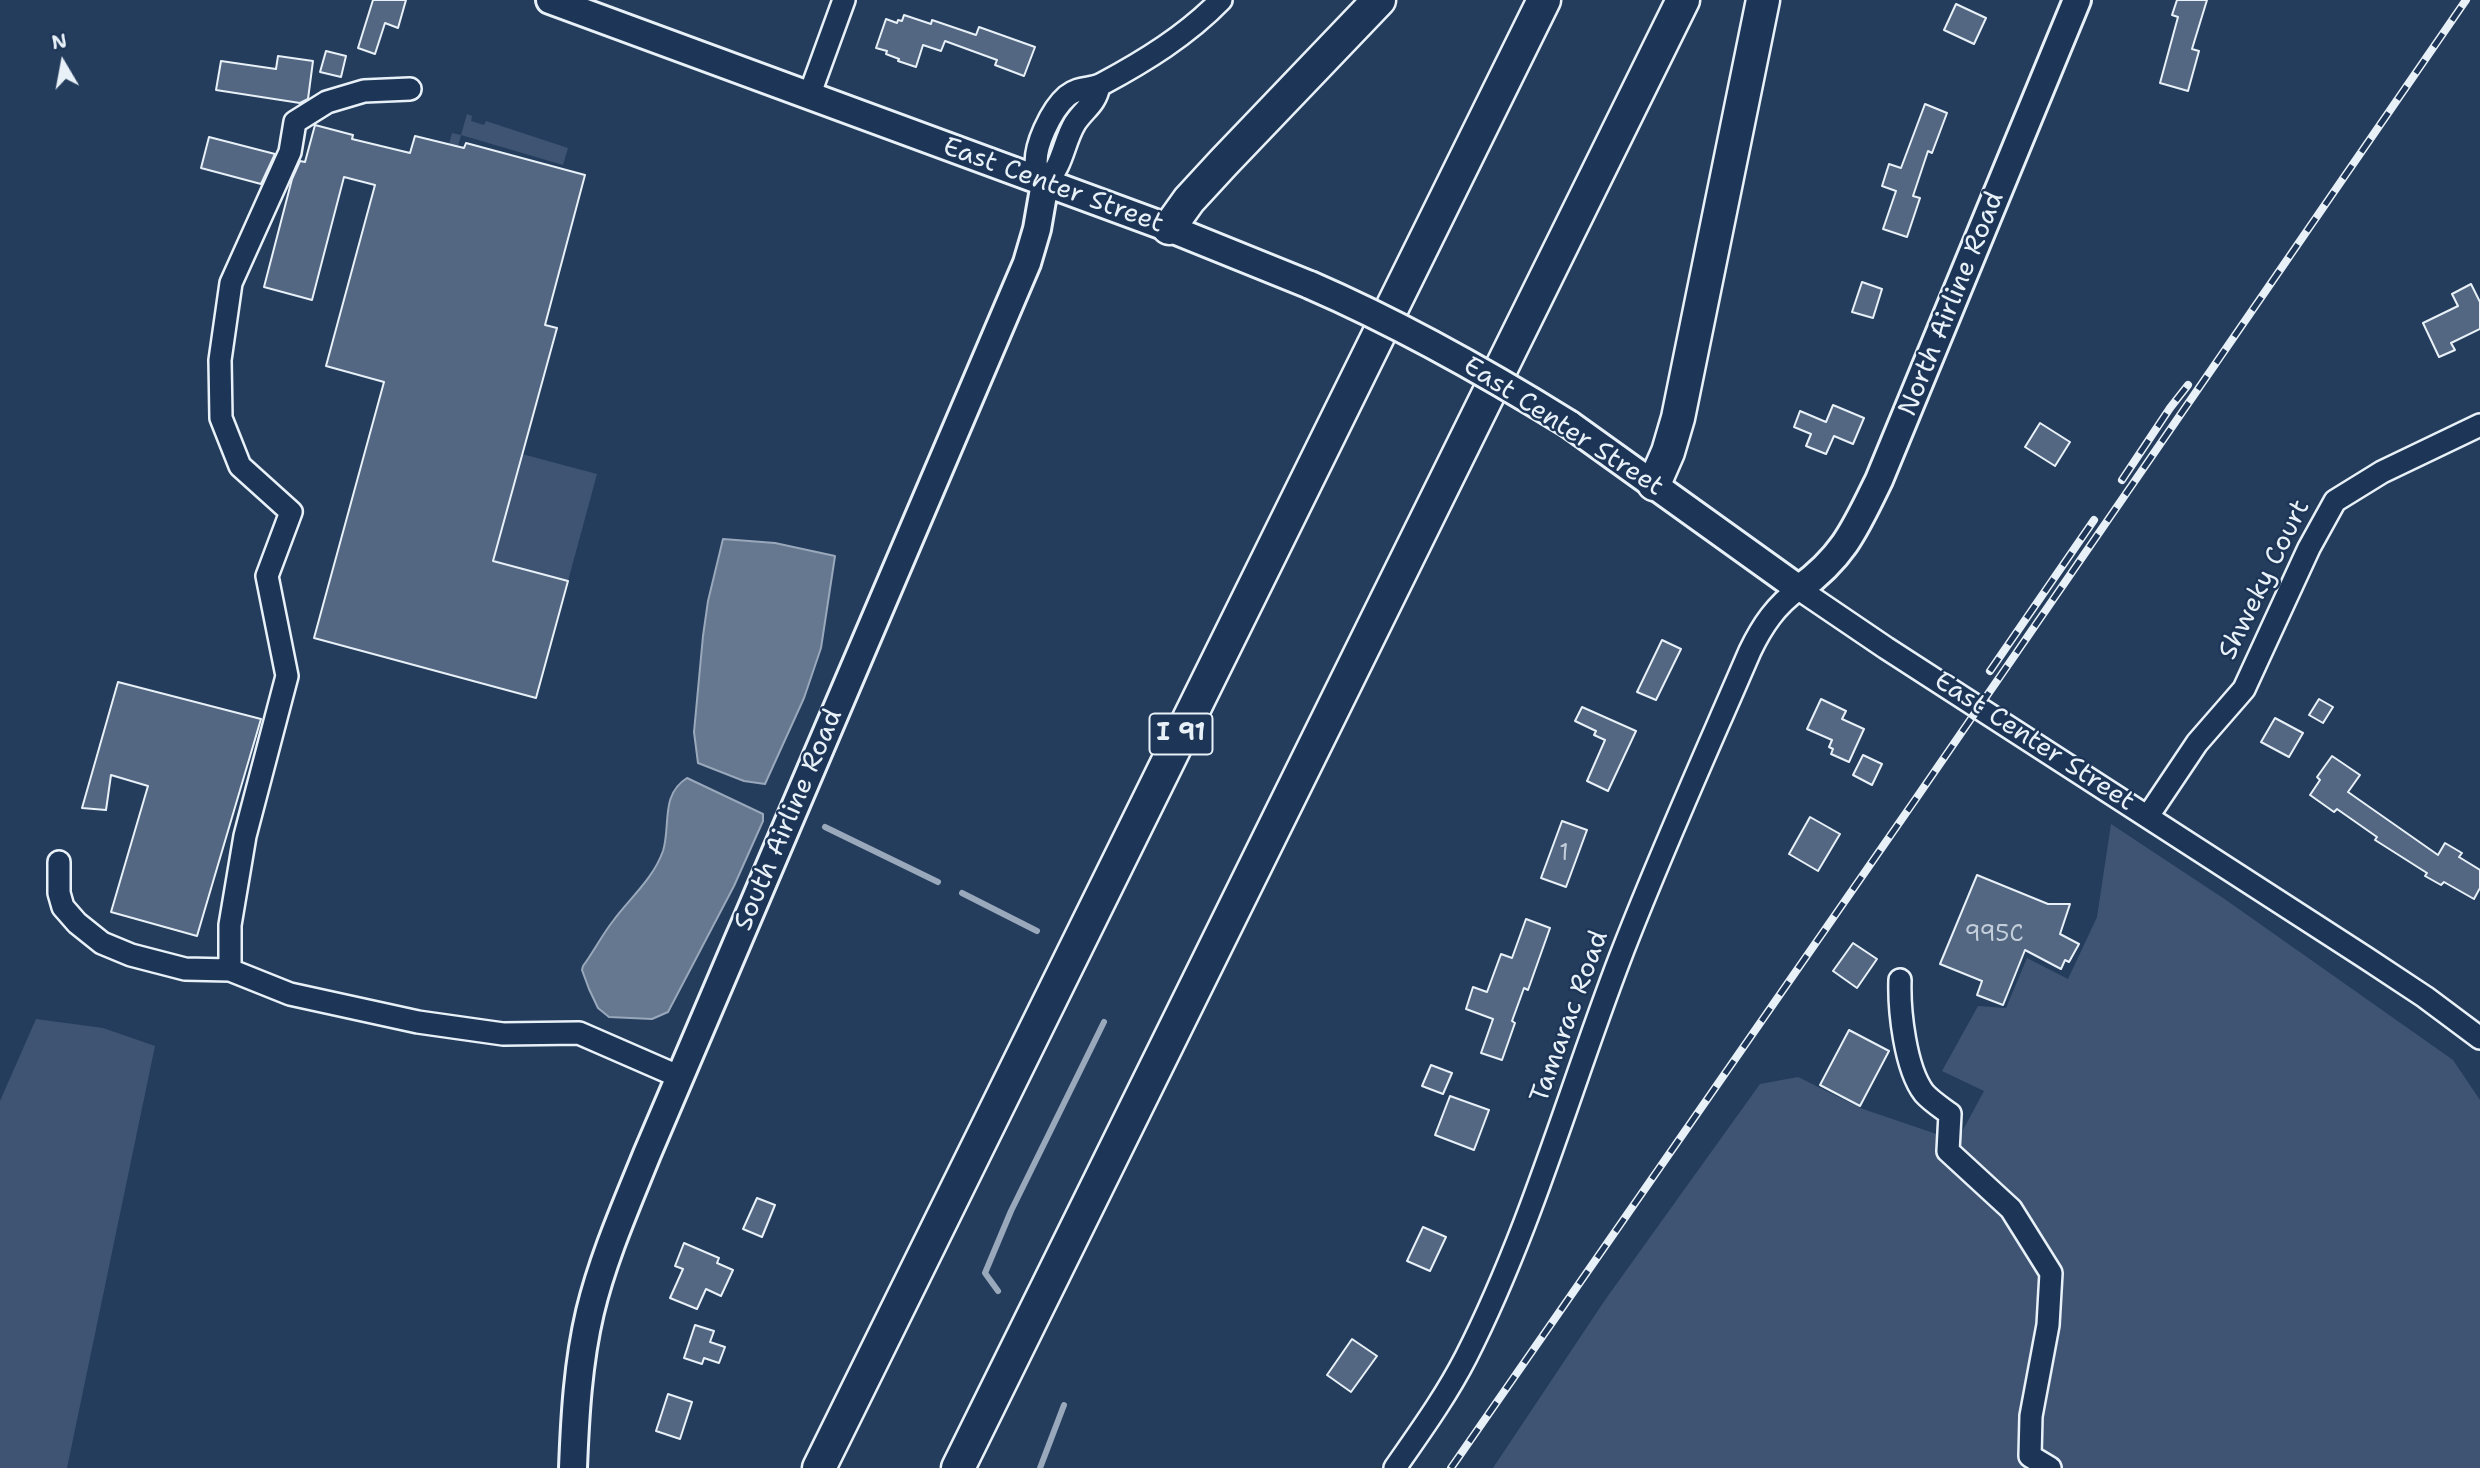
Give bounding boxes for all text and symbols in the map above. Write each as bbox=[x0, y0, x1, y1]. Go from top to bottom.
north arrow bbox=[28, 28, 98, 98]
text: N bbox=[50, 28, 69, 55]
street label: East Center Street bbox=[938, 132, 1168, 240]
street label: North Airline Road bbox=[1893, 187, 2011, 421]
street label: East Center Street bbox=[1457, 351, 1669, 503]
street label: Shweky Court bbox=[2213, 495, 2317, 665]
street label: East Center Street bbox=[1928, 666, 2140, 818]
street label: South Airline Road bbox=[728, 705, 850, 935]
road number: I 91 bbox=[1150, 714, 1212, 754]
house number: 1 bbox=[1559, 840, 1569, 868]
house number: 995C bbox=[1964, 921, 2024, 949]
street label: Tamarac Road bbox=[1524, 927, 1616, 1107]

